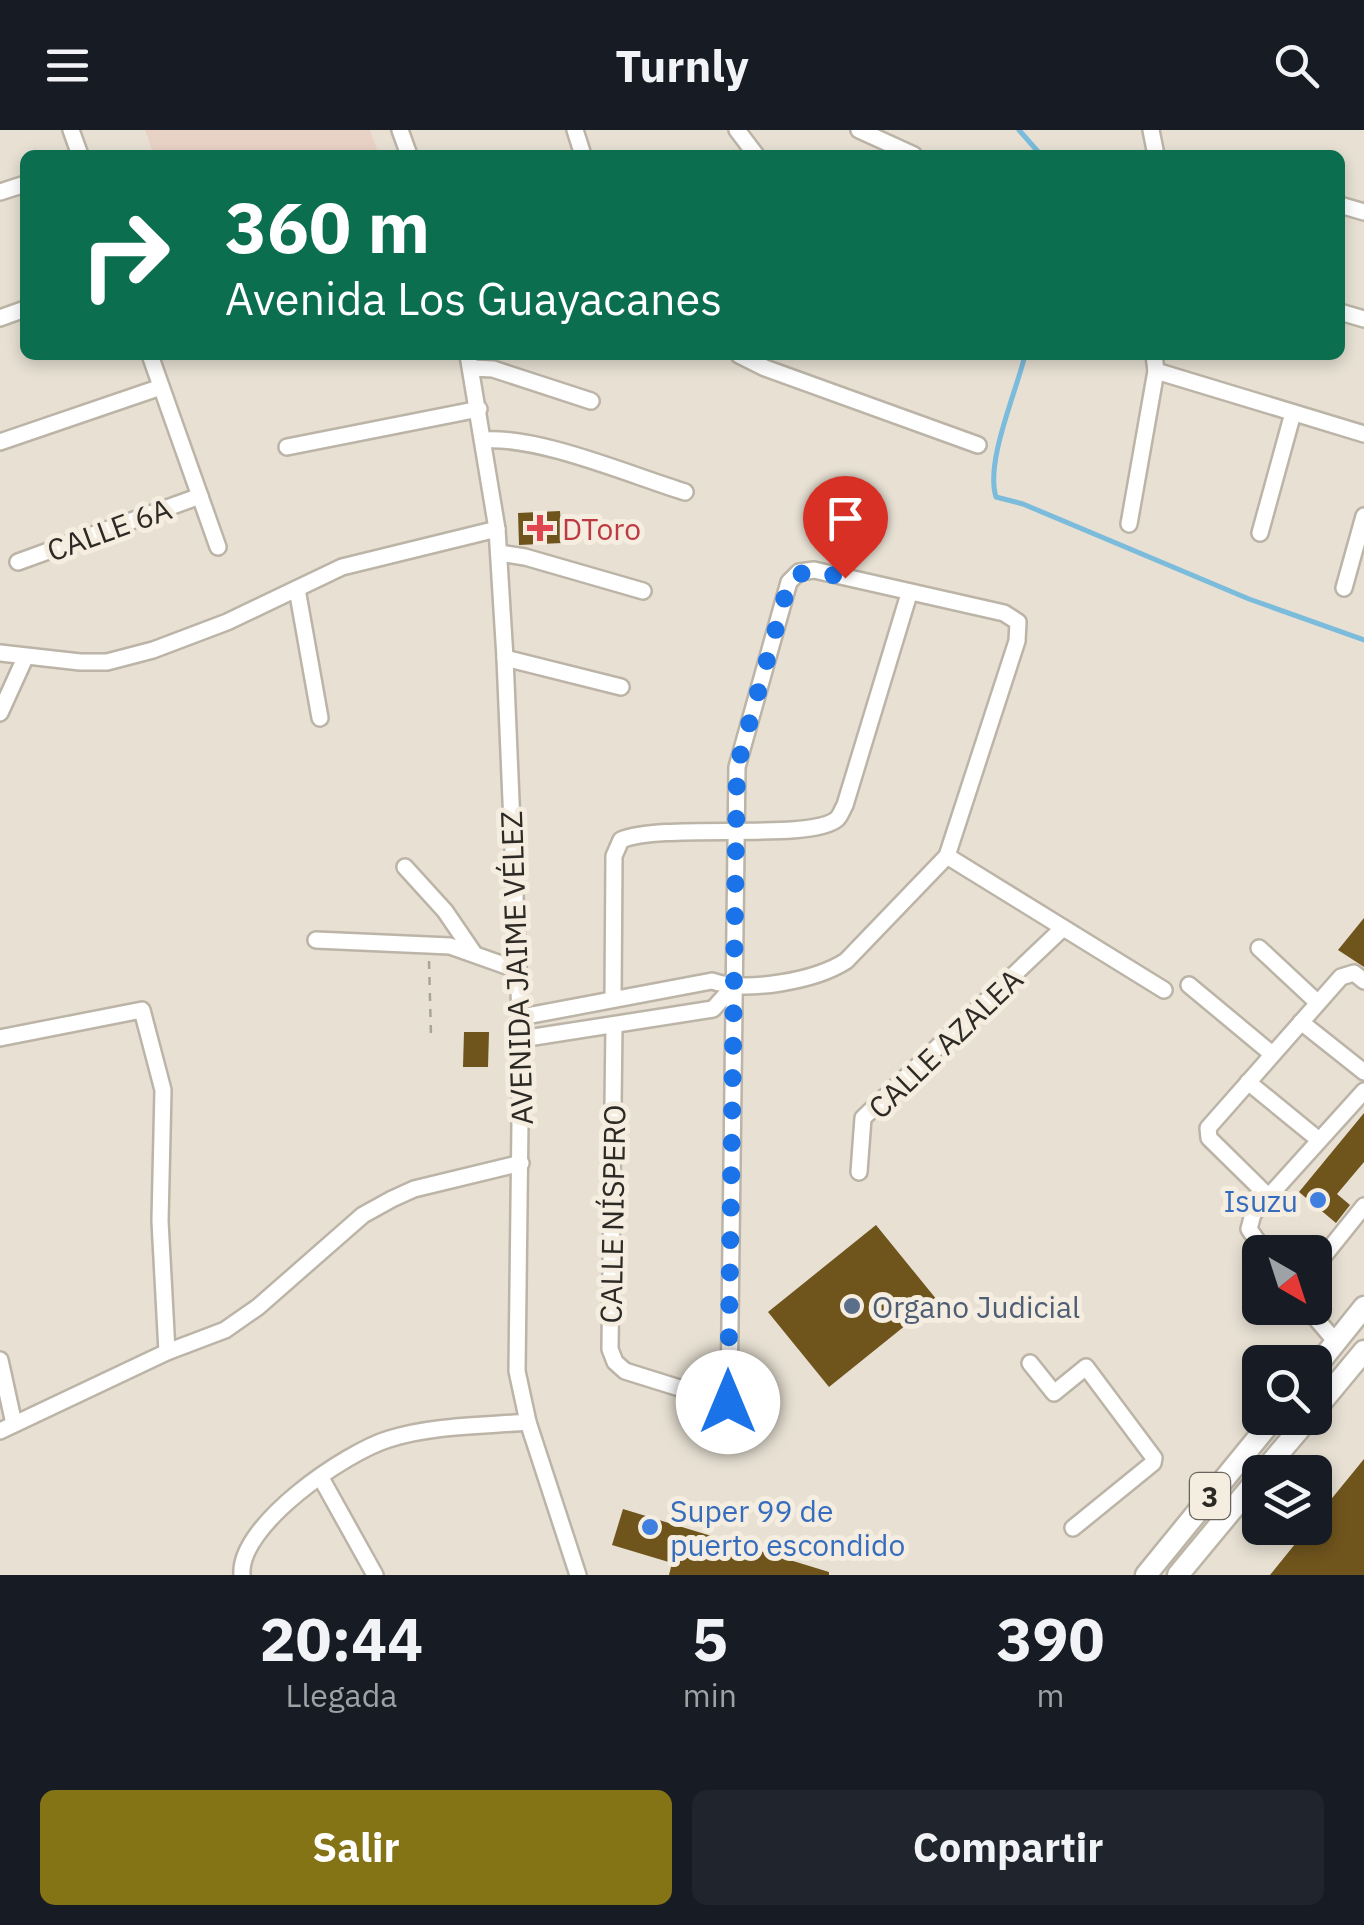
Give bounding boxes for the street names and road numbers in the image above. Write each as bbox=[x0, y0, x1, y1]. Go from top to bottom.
street label: CALLE 6A bbox=[41, 488, 177, 570]
street label: AVENIDA JAIME VÉLEZ bbox=[491, 810, 541, 1126]
street label: CALLE AZALEA bbox=[859, 959, 1031, 1127]
street label: CALLE NÍSPERO bbox=[591, 1104, 633, 1324]
road number: 3 bbox=[1190, 1473, 1230, 1519]

